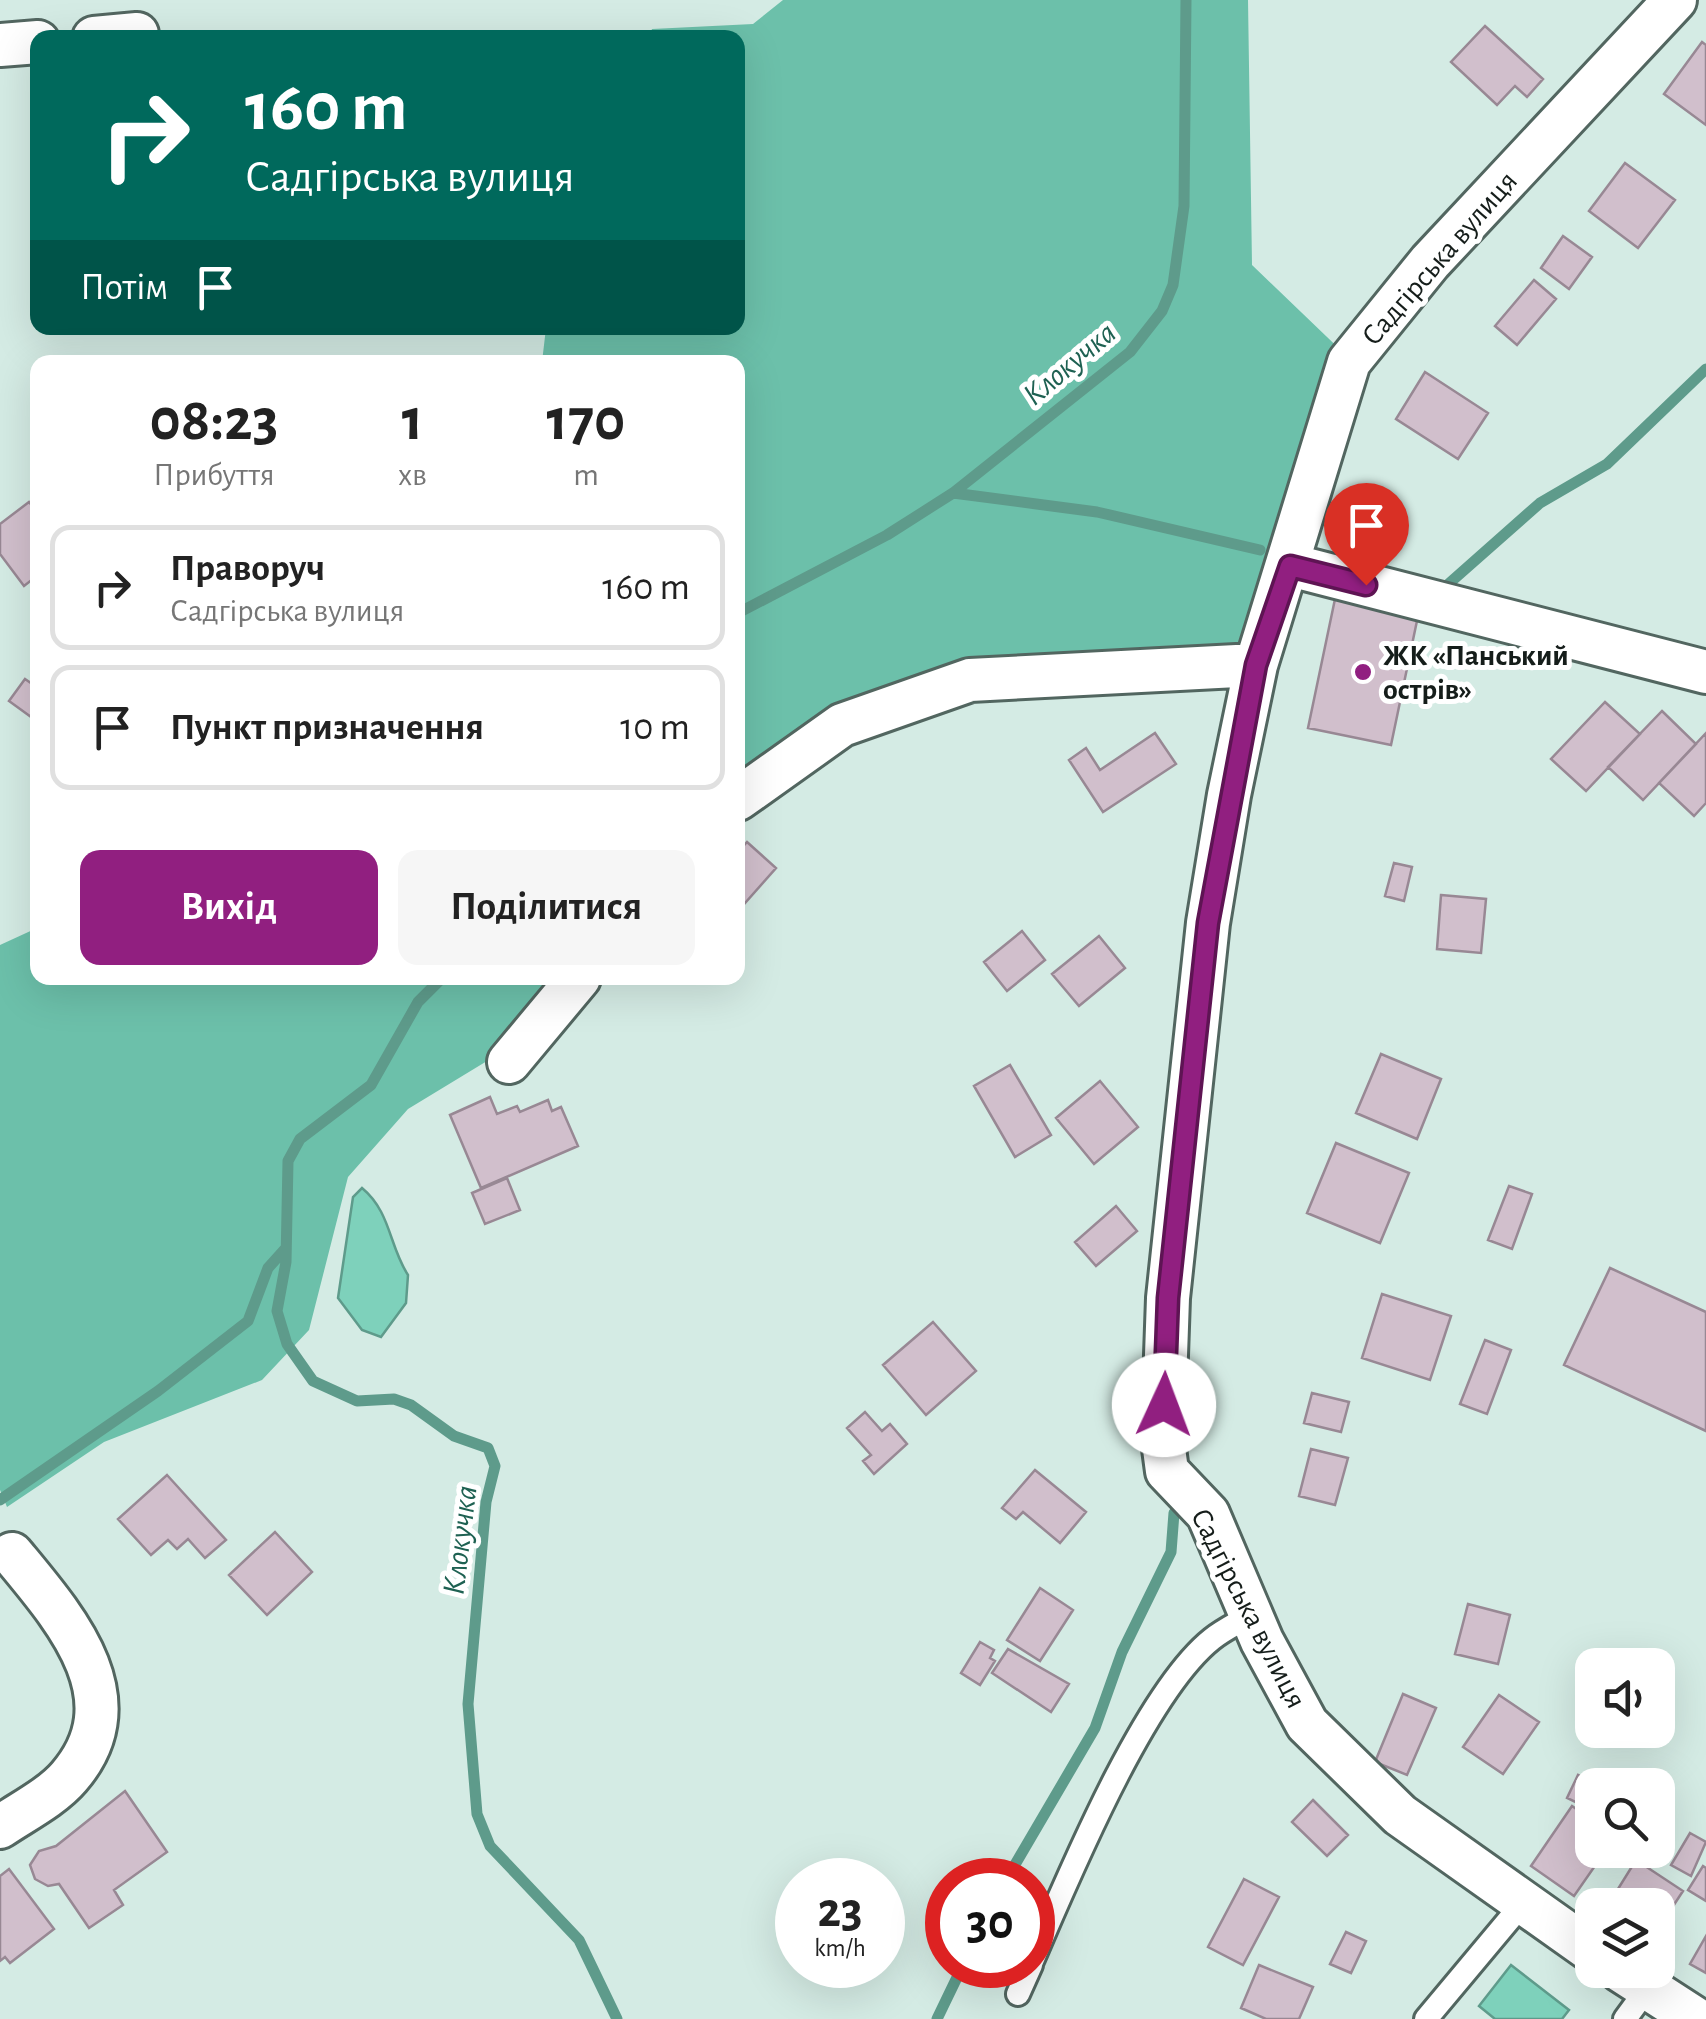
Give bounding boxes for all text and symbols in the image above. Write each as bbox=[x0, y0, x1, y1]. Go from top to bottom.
icon: right bbox=[80, 70, 210, 200]
text: 160 m bbox=[245, 73, 408, 143]
text: Садгірська вулиця bbox=[245, 155, 575, 200]
street label: Садгірська вулиця bbox=[1356, 166, 1523, 351]
icon: arrive bbox=[188, 260, 243, 315]
text: Потім bbox=[80, 269, 168, 307]
water label: Клокучка bbox=[1017, 316, 1122, 411]
text: 08:23 bbox=[150, 391, 278, 451]
text: 1 bbox=[402, 391, 423, 451]
text: 170 bbox=[547, 391, 625, 451]
text: Прибуття bbox=[153, 459, 275, 491]
text: хв bbox=[398, 459, 427, 491]
text: m bbox=[573, 459, 599, 491]
pin bbox=[1324, 483, 1409, 586]
icon: arrive bbox=[1339, 498, 1394, 553]
text: Праворуч bbox=[170, 550, 325, 588]
icon: right bbox=[85, 560, 140, 615]
text: 160 m bbox=[602, 569, 690, 607]
text: Садгірська вулиця bbox=[170, 595, 404, 627]
place label: ЖК «Панський острів» bbox=[1383, 641, 1569, 705]
marker: ЖК «Панський острів» bbox=[1352, 661, 1374, 683]
icon: arrive bbox=[85, 700, 140, 755]
text: Пункт призначення bbox=[170, 709, 484, 747]
text: 10 m bbox=[620, 709, 690, 747]
button: Вихід bbox=[80, 850, 378, 965]
button: Поділитися bbox=[398, 850, 695, 965]
position arrow bbox=[1112, 1353, 1216, 1457]
water label: Клокучка bbox=[437, 1484, 483, 1597]
street label: Садгірська вулиця bbox=[1185, 1504, 1311, 1713]
map controls bbox=[1575, 1648, 1675, 1988]
button: sound bbox=[1575, 1648, 1675, 1748]
button: search bbox=[1575, 1768, 1675, 1868]
speed limit sign: 30 bbox=[925, 1858, 1055, 1988]
text: 23 bbox=[817, 1886, 863, 1936]
button: layers bbox=[1575, 1888, 1675, 1988]
text: km/h bbox=[814, 1936, 866, 1961]

